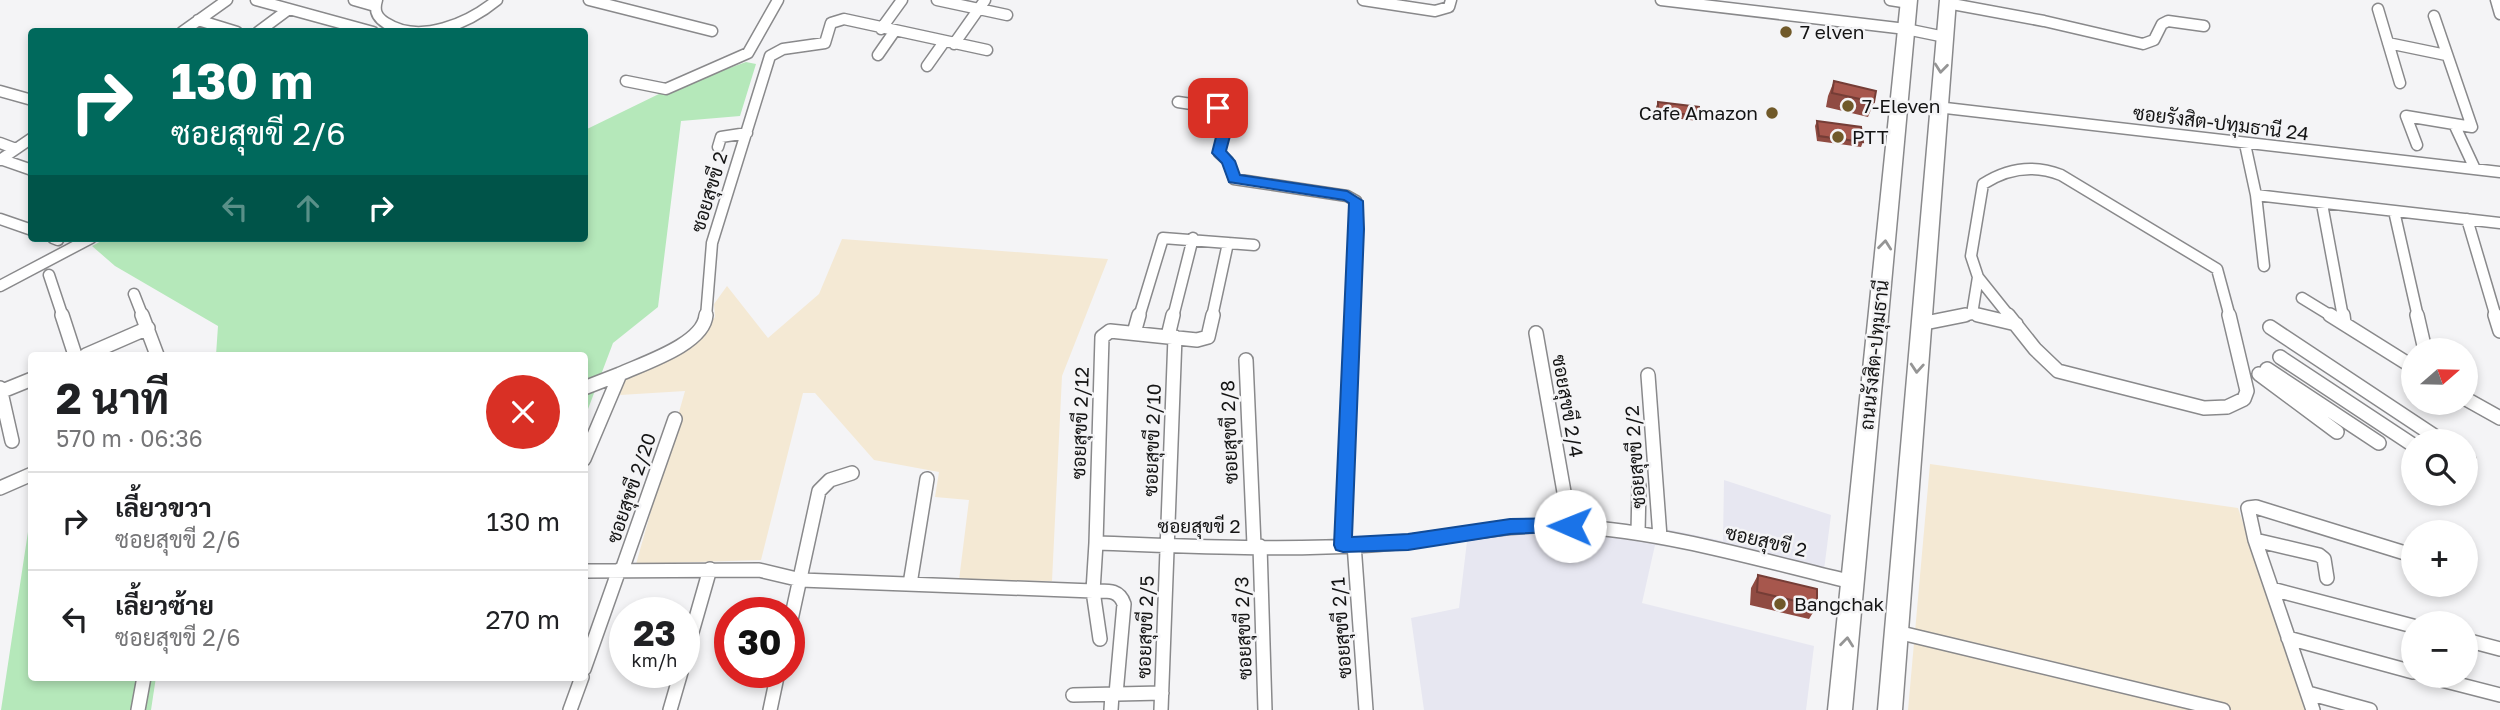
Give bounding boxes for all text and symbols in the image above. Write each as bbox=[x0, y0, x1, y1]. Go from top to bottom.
place label: 7 elven bbox=[1800, 20, 1865, 43]
marker: 7 elven bbox=[1778, 24, 1794, 40]
text: 130 m bbox=[171, 51, 313, 110]
icon: right bbox=[56, 56, 147, 147]
one-way arrow bbox=[1934, 62, 1949, 74]
pin bbox=[1188, 78, 1248, 138]
icon: arrive bbox=[1199, 89, 1237, 127]
place label: 7-Eleven bbox=[1862, 94, 1940, 117]
marker: 7-Eleven bbox=[1840, 98, 1856, 114]
street label: ซอยรังสิต-ปทุมธานี 24 bbox=[2132, 100, 2310, 147]
place label: Cafe Amazon bbox=[1639, 101, 1758, 124]
marker: Cafe Amazon bbox=[1764, 105, 1780, 121]
text: ซอยสุขขี 2/6 bbox=[171, 114, 346, 152]
place label: PTT bbox=[1852, 125, 1889, 148]
marker: PTT bbox=[1830, 129, 1846, 145]
street label: ซอยสุขขี 2 bbox=[685, 149, 734, 236]
icon: left bbox=[216, 189, 254, 227]
icon: ahead bbox=[289, 189, 327, 227]
icon: right bbox=[362, 189, 400, 227]
one-way arrow bbox=[1877, 239, 1892, 250]
street label: ถนนรังสิต-ปทุมธานี bbox=[1854, 279, 1895, 431]
north arrow bbox=[2401, 338, 2478, 415]
map controls bbox=[2401, 338, 2478, 688]
street label: ซอยสุขขี 2/4 bbox=[1546, 353, 1589, 459]
one-way arrow bbox=[1909, 363, 1924, 374]
street label: ซอยสุขขี 2/12 bbox=[1066, 366, 1095, 480]
text: 2 นาที bbox=[56, 373, 169, 423]
button: close bbox=[486, 375, 560, 449]
street label: ซอยสุขขี 2/8 bbox=[1215, 380, 1244, 484]
street label: ซอยสุขขี 2/10 bbox=[1138, 383, 1167, 497]
street label: ซอยสุขขี 2/2 bbox=[1619, 405, 1652, 509]
text: 570 m · 06:36 bbox=[56, 424, 203, 452]
button: search bbox=[2401, 429, 2478, 506]
street label: ซอยสุขขี 2/20 bbox=[601, 430, 662, 547]
position arrow bbox=[1533, 489, 1607, 563]
text: เลี้ยวขวา bbox=[115, 492, 212, 523]
icon: right bbox=[56, 502, 94, 540]
text: 130 m bbox=[487, 506, 560, 537]
street label: ซอยสุขขี 2 bbox=[1157, 514, 1241, 539]
street label: ซอยสุขขี 2 bbox=[1723, 520, 1809, 563]
button: + bbox=[2401, 520, 2478, 597]
text: ซอยสุขขี 2/6 bbox=[115, 525, 241, 553]
street label: ซอยสุขขี 2/5 bbox=[1131, 575, 1160, 679]
street label: ซอยสุขขี 2/3 bbox=[1229, 576, 1258, 680]
street label: ซอยสุขขี 2/1 bbox=[1325, 576, 1358, 679]
text: เลี้ยวซ้าย bbox=[115, 590, 214, 621]
place label: Bangchak bbox=[1794, 592, 1885, 615]
marker: Bangchak bbox=[1772, 596, 1788, 612]
speed limit sign: 30 bbox=[714, 597, 805, 688]
icon: left bbox=[56, 600, 94, 638]
text: 270 m bbox=[486, 604, 560, 635]
button: − bbox=[2401, 611, 2478, 688]
text: 23 bbox=[633, 612, 676, 654]
text: ซอยสุขขี 2/6 bbox=[115, 623, 241, 651]
one-way arrow bbox=[1839, 636, 1854, 647]
text: km/h bbox=[632, 649, 677, 671]

